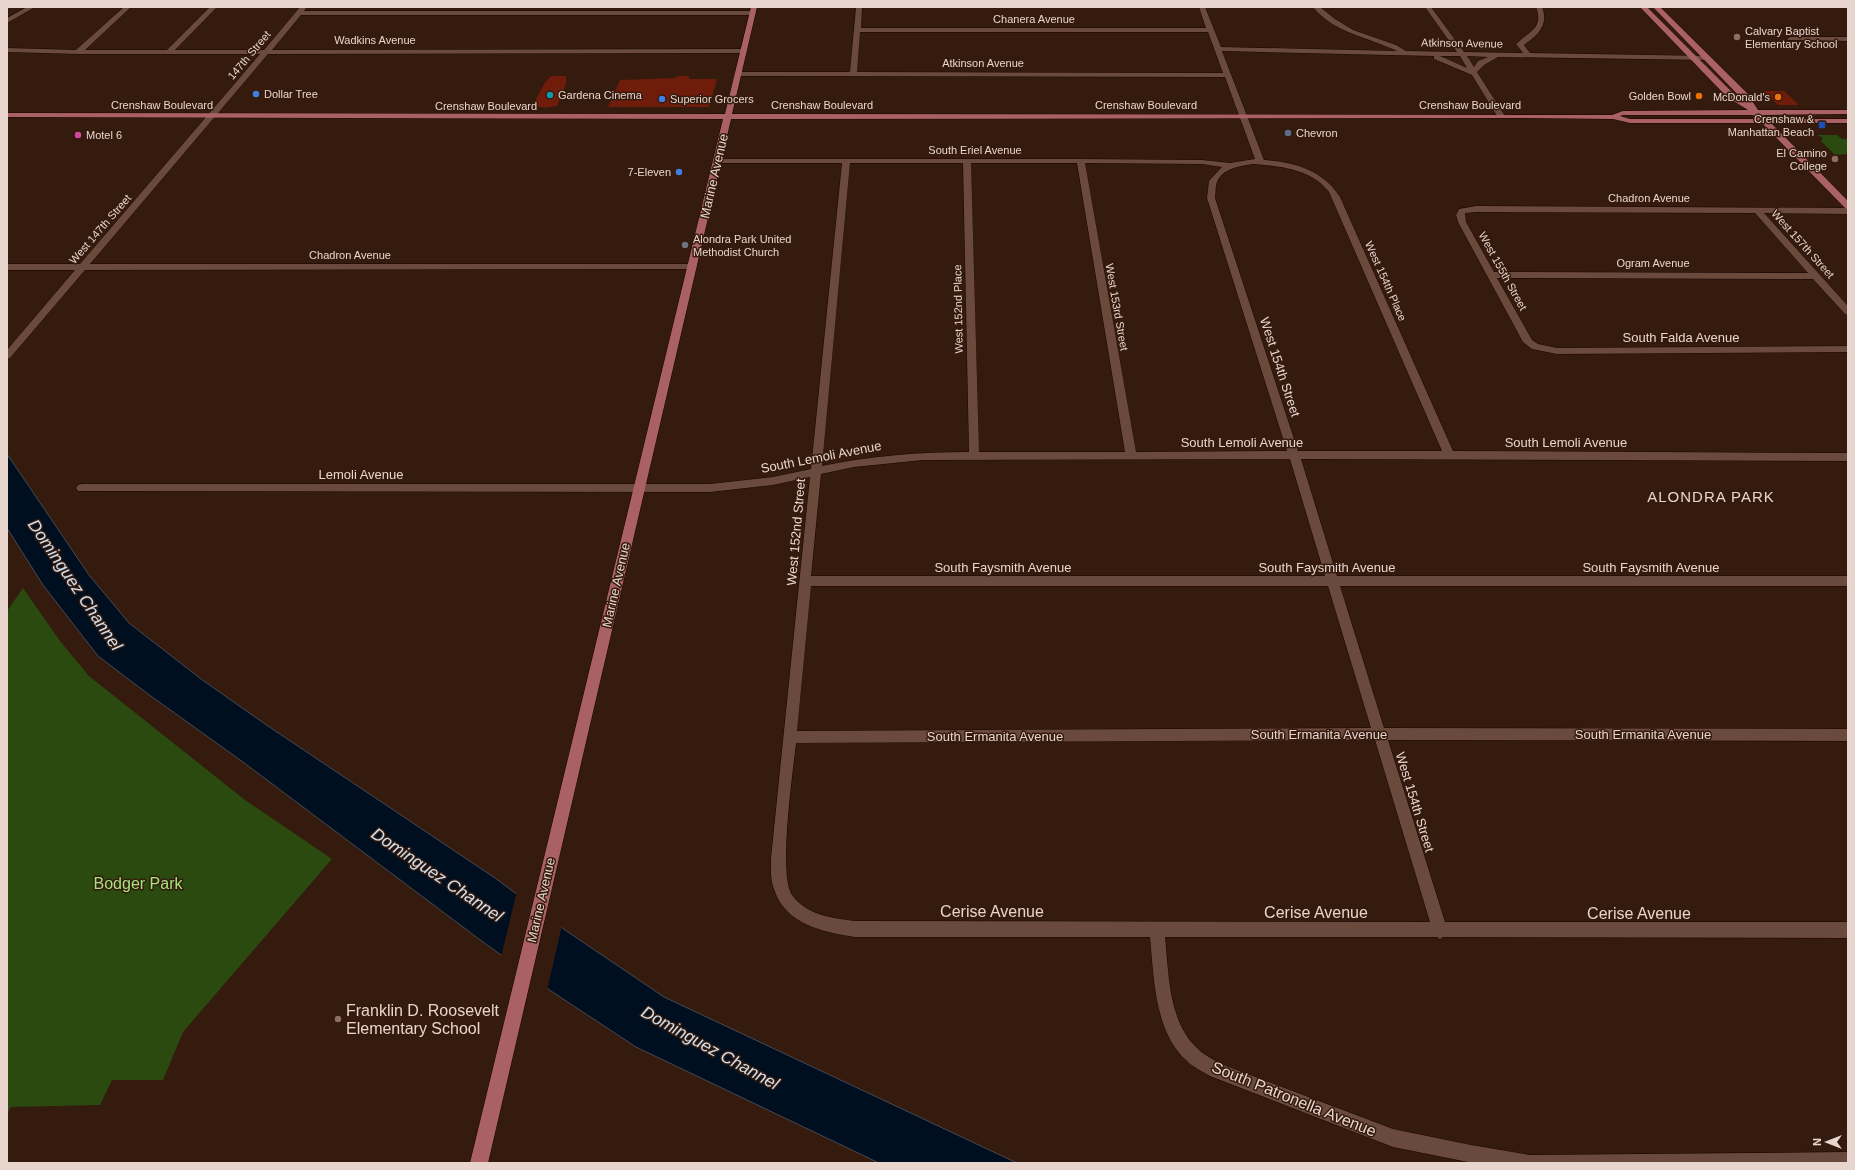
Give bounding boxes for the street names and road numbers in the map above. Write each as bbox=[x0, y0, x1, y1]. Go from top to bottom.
street label: Chanera Avenue bbox=[993, 13, 1075, 25]
street label: 147th Street bbox=[225, 28, 273, 82]
street label: Wadkins Avenue bbox=[334, 34, 416, 46]
street label: Atkinson Avenue bbox=[1421, 36, 1503, 50]
street label: Atkinson Avenue bbox=[942, 57, 1024, 69]
street label: Crenshaw Boulevard bbox=[111, 99, 213, 111]
street label: Crenshaw Boulevard bbox=[771, 99, 873, 111]
street label: Crenshaw Boulevard bbox=[1095, 99, 1197, 111]
street label: Crenshaw Boulevard bbox=[1419, 99, 1521, 111]
street label: Crenshaw Boulevard bbox=[435, 100, 537, 112]
street label: Marine Avenue bbox=[697, 132, 731, 220]
street label: South Eriel Avenue bbox=[928, 144, 1022, 156]
street label: West 147th Street bbox=[67, 192, 133, 266]
street label: Chadron Avenue bbox=[1608, 192, 1690, 204]
street label: West 157th Street bbox=[1769, 207, 1837, 281]
street label: West 155th Street bbox=[1476, 230, 1530, 312]
street label: West 154th Place bbox=[1363, 239, 1409, 323]
street label: Chadron Avenue bbox=[309, 249, 391, 261]
street label: Ogram Avenue bbox=[1616, 257, 1690, 269]
street label: West 153rd Street bbox=[1103, 262, 1131, 352]
street label: West 152nd Place bbox=[951, 264, 965, 354]
street label: West 154th Street bbox=[1257, 315, 1303, 419]
street label: South Falda Avenue bbox=[1623, 330, 1739, 345]
street label: South Lemoli Avenue bbox=[1181, 435, 1303, 450]
street label: South Lemoli Avenue bbox=[1505, 435, 1627, 450]
street label: South Lemoli Avenue bbox=[759, 438, 883, 476]
street label: Lemoli Avenue bbox=[318, 467, 404, 482]
street label: West 152nd Street bbox=[784, 477, 808, 586]
street label: Marine Avenue bbox=[599, 541, 633, 629]
street label: South Faysmith Avenue bbox=[934, 560, 1072, 575]
street label: South Faysmith Avenue bbox=[1258, 560, 1396, 575]
street label: South Faysmith Avenue bbox=[1582, 560, 1720, 575]
street label: South Ermanita Avenue bbox=[1251, 727, 1387, 742]
street label: South Ermanita Avenue bbox=[1575, 727, 1711, 742]
street label: South Ermanita Avenue bbox=[927, 729, 1063, 744]
street label: West 154th Street bbox=[1393, 750, 1437, 854]
street label: Marine Avenue bbox=[524, 856, 558, 944]
street label: Cerise Avenue bbox=[940, 903, 1044, 920]
street label: Cerise Avenue bbox=[1264, 904, 1368, 921]
street label: Cerise Avenue bbox=[1587, 905, 1691, 922]
street label: South Patronella Avenue bbox=[1209, 1058, 1379, 1140]

